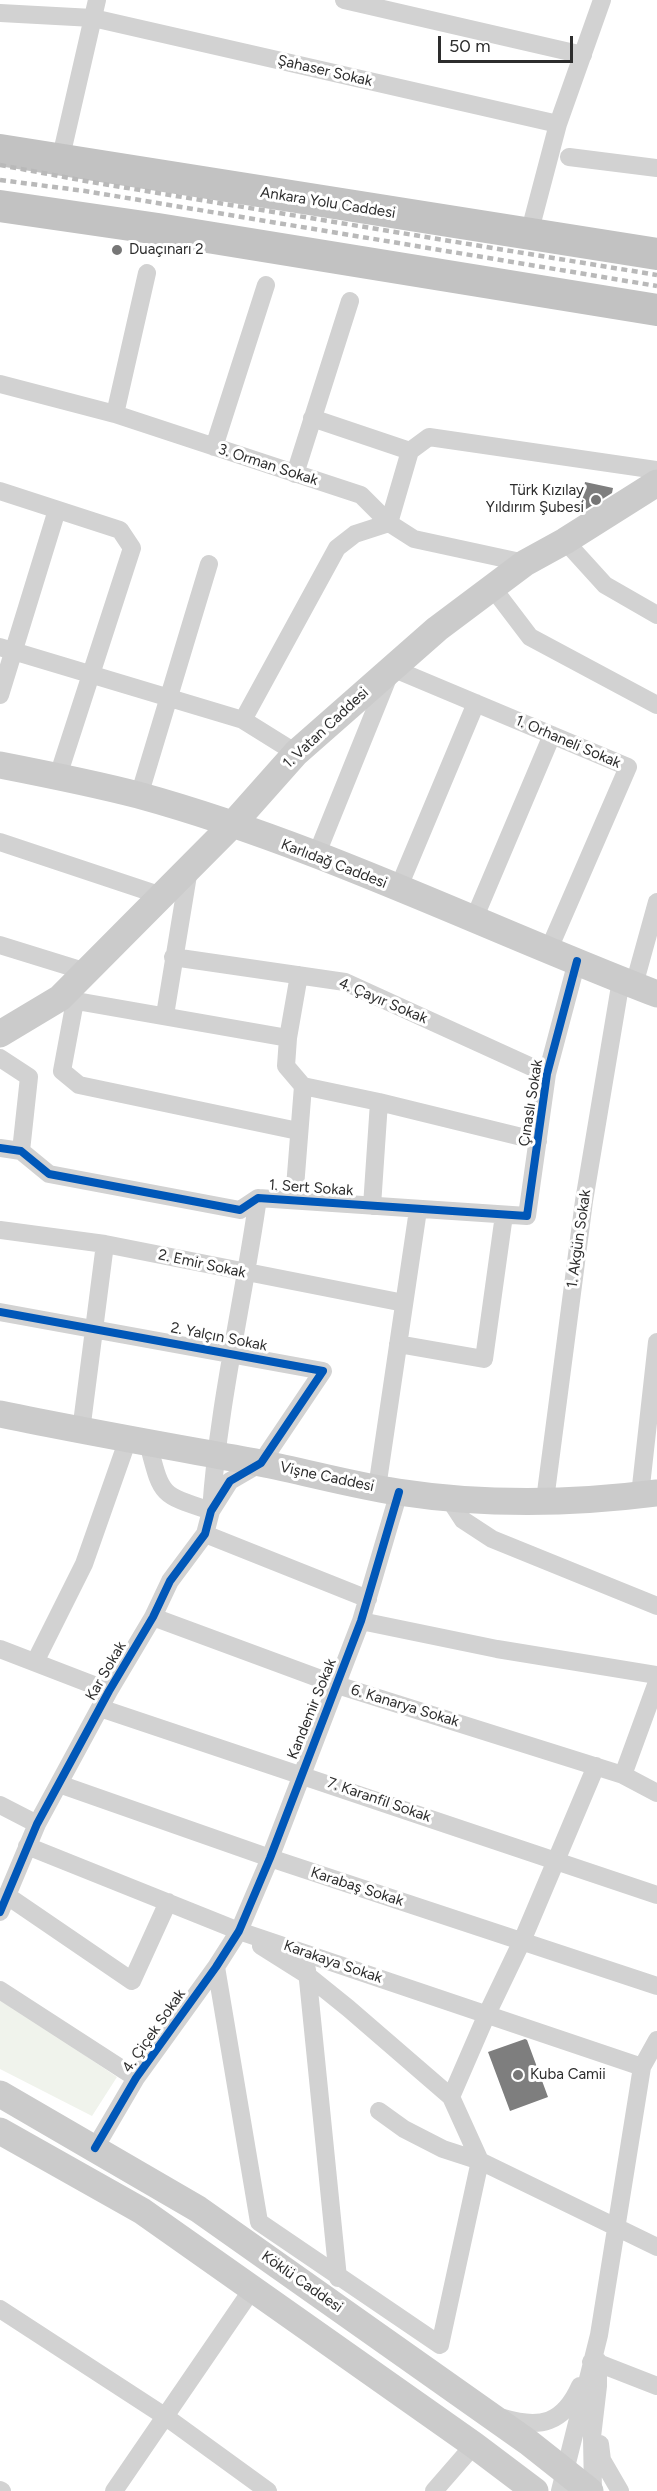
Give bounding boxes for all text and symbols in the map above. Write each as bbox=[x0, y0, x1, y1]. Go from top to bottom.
scale bar bbox=[441, 24, 576, 62]
text: 50 m bbox=[449, 35, 491, 57]
street label: Şahaser Sokak bbox=[276, 51, 374, 91]
street label: Ankara Yolu Caddesi bbox=[259, 183, 397, 223]
place label: Duaçınarı 2 bbox=[129, 241, 204, 259]
marker: Duaçınarı 2 bbox=[110, 243, 124, 257]
street label: 3. Orman Sokak bbox=[216, 440, 320, 490]
place label: Türk Kızılay Yıldırım Şubesi bbox=[486, 482, 584, 517]
marker: Türk Kızılay Yıldırım Şubesi bbox=[589, 493, 603, 507]
street label: 1. Vatan Caddesi bbox=[279, 684, 373, 772]
street label: 1. Orhaneli Sokak bbox=[513, 712, 623, 772]
street label: Karlıdağ Caddesi bbox=[278, 835, 390, 893]
street label: 4. Çayır Sokak bbox=[336, 974, 430, 1028]
street label: Çınaslı Sokak bbox=[515, 1058, 547, 1148]
street label: 1. Sert Sokak bbox=[268, 1176, 354, 1200]
street label: 1. Akgün Sokak bbox=[563, 1188, 595, 1290]
street label: 2. Emir Sokak bbox=[157, 1246, 247, 1282]
street label: 2. Yalçın Sokak bbox=[169, 1319, 269, 1355]
street label: Vişne Caddesi bbox=[278, 1458, 376, 1496]
street label: Kar Sokak bbox=[82, 1638, 130, 1704]
street label: Kandemir Sokak bbox=[284, 1656, 340, 1762]
street label: 6. Kanarya Sokak bbox=[349, 1681, 461, 1731]
street label: 7. Karanfil Sokak bbox=[325, 1774, 433, 1826]
street label: Karabaş Sokak bbox=[308, 1864, 406, 1910]
street label: Karakaya Sokak bbox=[281, 1937, 385, 1987]
street label: 4. Çiçek Sokak bbox=[119, 1986, 189, 2076]
place label: Kuba Camii bbox=[530, 2066, 606, 2084]
marker: Kuba Camii bbox=[511, 2068, 525, 2082]
street label: Köklü Caddesi bbox=[258, 2247, 346, 2317]

